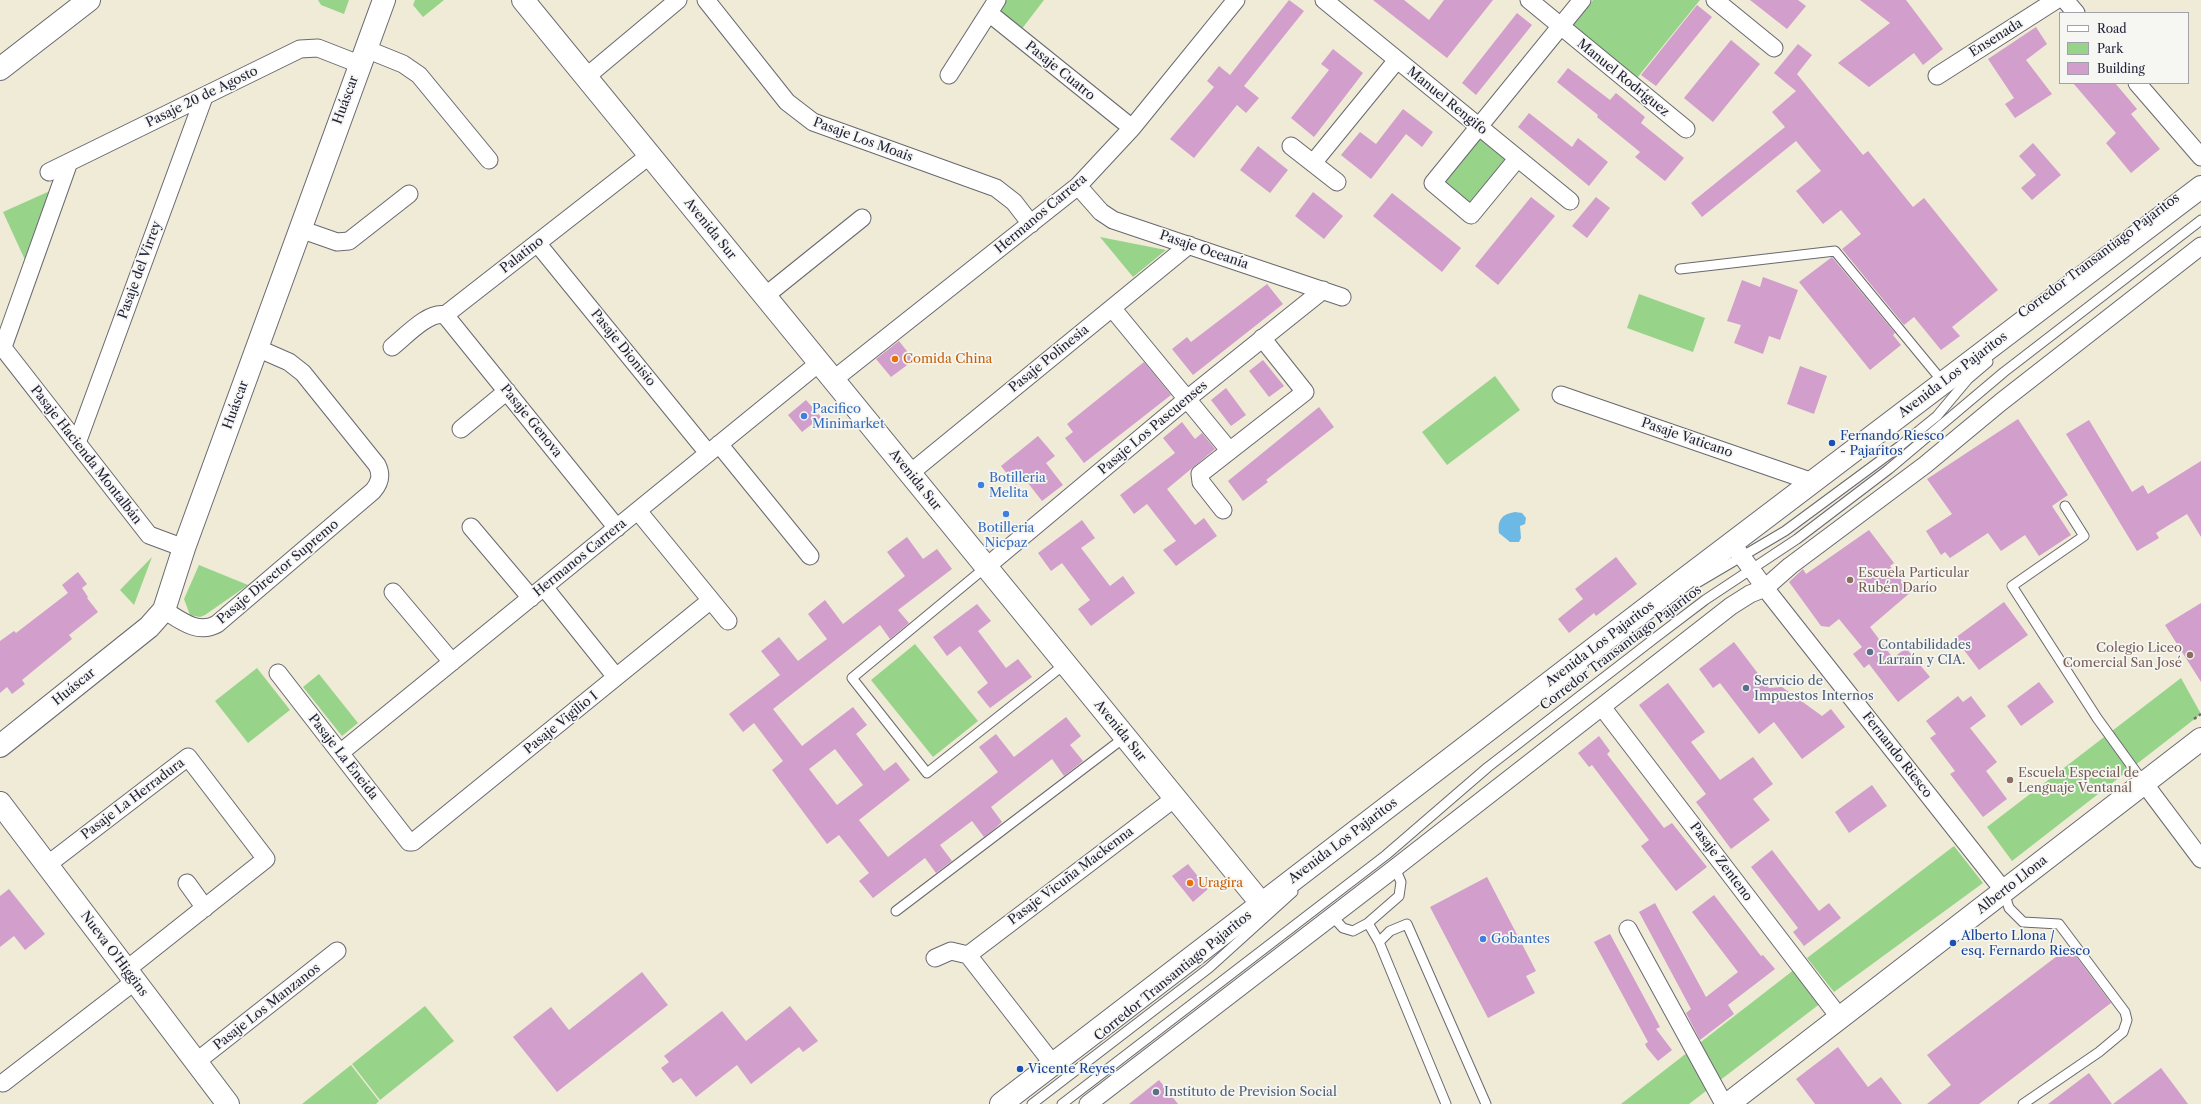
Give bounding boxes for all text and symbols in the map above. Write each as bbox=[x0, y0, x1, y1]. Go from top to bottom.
legend bbox=[2059, 12, 2189, 84]
street label: Ensenada bbox=[1967, 16, 2025, 60]
text: Road bbox=[2097, 21, 2127, 36]
street label: Manuel Rodríguez bbox=[1574, 36, 1672, 120]
street label: Pasaje Cuatro bbox=[1022, 38, 1098, 104]
text: Park bbox=[2097, 41, 2123, 56]
text: Building bbox=[2097, 61, 2145, 76]
street label: Pasaje 20 de Agosto bbox=[144, 63, 260, 131]
street label: Manuel Rengifo bbox=[1404, 64, 1490, 138]
street label: Huáscar bbox=[330, 74, 362, 126]
street label: Pasaje Los Moais bbox=[811, 115, 915, 165]
street label: Hermanos Carrera bbox=[992, 171, 1090, 257]
street label: Corredor Transantiago Pajaritos bbox=[2015, 190, 2183, 322]
street label: Avenida Sur bbox=[681, 195, 739, 263]
street label: Pasaje del Virrey bbox=[115, 219, 165, 321]
street label: Pasaje Oceanía bbox=[1158, 227, 1250, 273]
street label: Palatino bbox=[497, 233, 547, 277]
street label: Pasaje Dionisio bbox=[587, 306, 659, 390]
street label: Pasaje Polinesia bbox=[1006, 322, 1092, 396]
street label: Avenida Los Pajaritos bbox=[1896, 329, 2010, 421]
place label: Comida China bbox=[903, 351, 992, 367]
marker: Comida China bbox=[890, 354, 900, 364]
street label: Pasaje Los Pascuenses bbox=[1095, 378, 1211, 478]
street label: Huáscar bbox=[220, 379, 252, 431]
street label: Pasaje Genova bbox=[497, 381, 565, 461]
street label: Pasaje Hacienda Montalbán bbox=[27, 383, 145, 527]
place label: Pacifico Minimarket bbox=[812, 401, 884, 432]
marker: Pacifico Minimarket bbox=[799, 411, 809, 421]
street label: Pasaje Vaticano bbox=[1639, 415, 1735, 461]
place label: Fernando Riesco - Pajaritos bbox=[1840, 428, 1944, 459]
marker: Fernando Riesco - Pajaritos bbox=[1827, 438, 1837, 448]
street label: Avenida Sur bbox=[886, 446, 944, 514]
place label: Botilleria Melita bbox=[989, 470, 1046, 501]
marker: Botilleria Melita bbox=[976, 480, 986, 490]
marker: Botilleria Nicpaz bbox=[1001, 509, 1011, 519]
street label: Hermanos Carrera bbox=[530, 516, 630, 600]
street label: Pasaje Director Supremo bbox=[214, 517, 342, 627]
place label: Botilleria Nicpaz bbox=[978, 520, 1034, 551]
place label: Escuela Particular Rubén Darío bbox=[1858, 565, 1969, 596]
marker: Escuela Particular Rubén Darío bbox=[1845, 575, 1855, 585]
street label: Corredor Transantiago Pajaritos bbox=[1537, 582, 1705, 714]
street label: Avenida Los Pajaritos bbox=[1543, 598, 1657, 690]
place label: Contabilidades Larraín y CIA. bbox=[1878, 637, 1971, 668]
place label: Colegio Liceo Comercial San José bbox=[2063, 640, 2182, 671]
marker: Contabilidades Larraín y CIA. bbox=[1865, 647, 1875, 657]
marker: Colegio Liceo Comercial San José bbox=[2185, 650, 2195, 660]
street label: Huáscar bbox=[49, 665, 99, 709]
place label: Servicio de Impuestos Internos bbox=[1754, 673, 1874, 704]
marker: Servicio de Impuestos Internos bbox=[1741, 683, 1751, 693]
street label: Pasaje Vigilio I bbox=[521, 688, 601, 758]
street label: Avenida Sur bbox=[1091, 697, 1149, 765]
street label: Fernando Riesco bbox=[1859, 709, 1935, 801]
street label: Pasaje La Eneida bbox=[305, 711, 381, 803]
street label: Pasaje La Herradura bbox=[78, 755, 188, 843]
place label: Escuela Especial de Lenguaje Ventanal bbox=[2018, 765, 2139, 796]
marker: Escuela Especial de Lenguaje Ventanal bbox=[2005, 775, 2015, 785]
street label: Avenida Los Pajaritos bbox=[1286, 795, 1400, 887]
street label: Pasaje Zenteno bbox=[1686, 820, 1756, 904]
street label: Pasaje Vicuña Mackenna bbox=[1005, 824, 1137, 928]
street label: Alberto Llona bbox=[1974, 853, 2050, 917]
place label: Uragira bbox=[1198, 875, 1243, 891]
marker: Uragira bbox=[1185, 878, 1195, 888]
street label: Nueva O'Higgins bbox=[77, 908, 151, 1000]
street label: Corredor Transantiago Pajaritos bbox=[1091, 908, 1255, 1044]
place label: Alberto Llona / esq. Fernardo Riesco bbox=[1961, 928, 2090, 959]
place label: Gobantes bbox=[1491, 931, 1550, 947]
marker: Gobantes bbox=[1478, 934, 1488, 944]
marker: Alberto Llona / esq. Fernardo Riesco bbox=[1948, 938, 1958, 948]
street label: Pasaje Los Manzanos bbox=[211, 960, 323, 1054]
place label: Vicente Reyes bbox=[1028, 1061, 1115, 1077]
marker: Vicente Reyes bbox=[1015, 1064, 1025, 1074]
place label: Instituto de Prevision Social bbox=[1164, 1084, 1337, 1100]
marker: Instituto de Prevision Social bbox=[1151, 1087, 1161, 1097]

